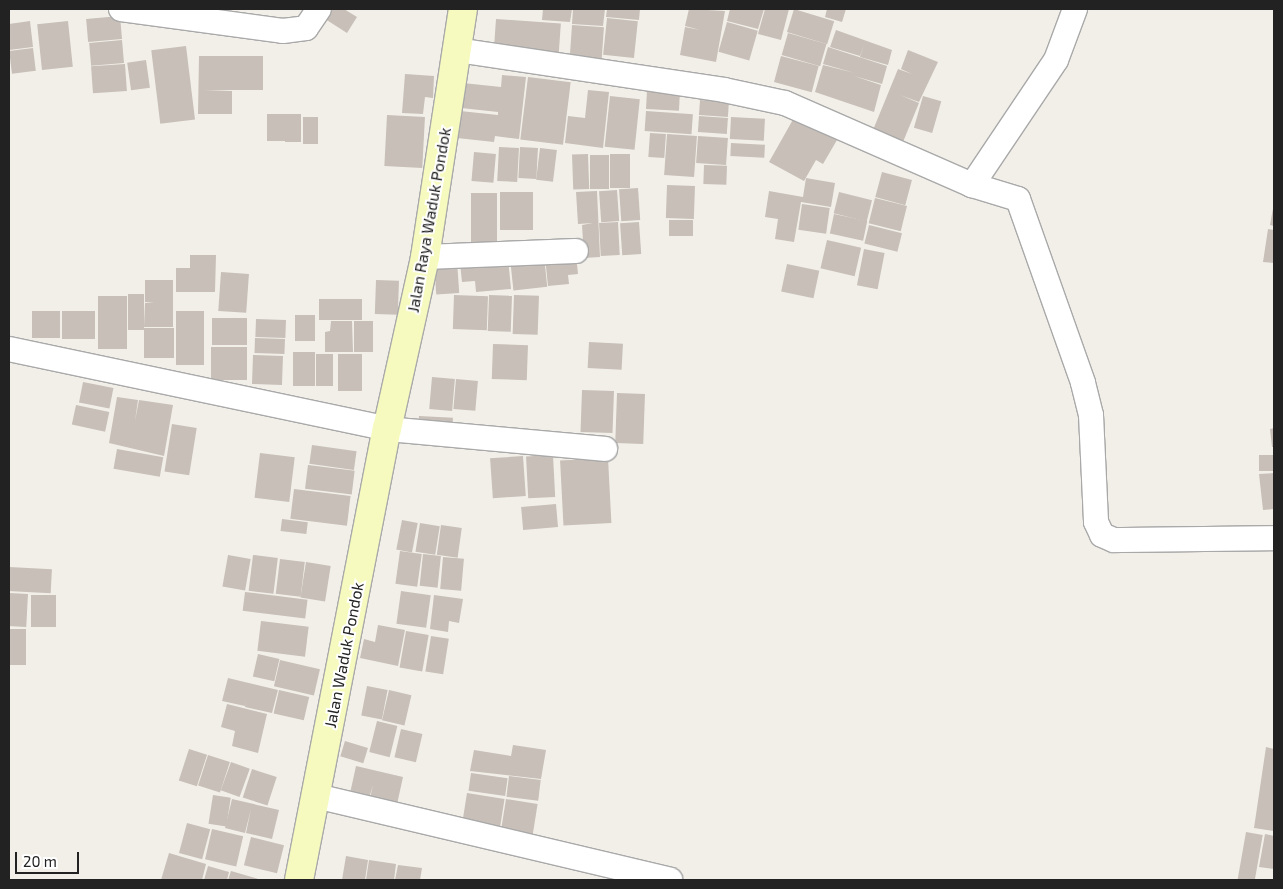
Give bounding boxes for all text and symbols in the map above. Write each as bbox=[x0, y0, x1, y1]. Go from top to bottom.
street label: Jalan Raya Waduk Pondok bbox=[403, 126, 455, 314]
street label: Jalan Waduk Pondok bbox=[320, 580, 368, 730]
scale bar bbox=[18, 842, 81, 874]
text: 20 m bbox=[23, 852, 57, 870]

